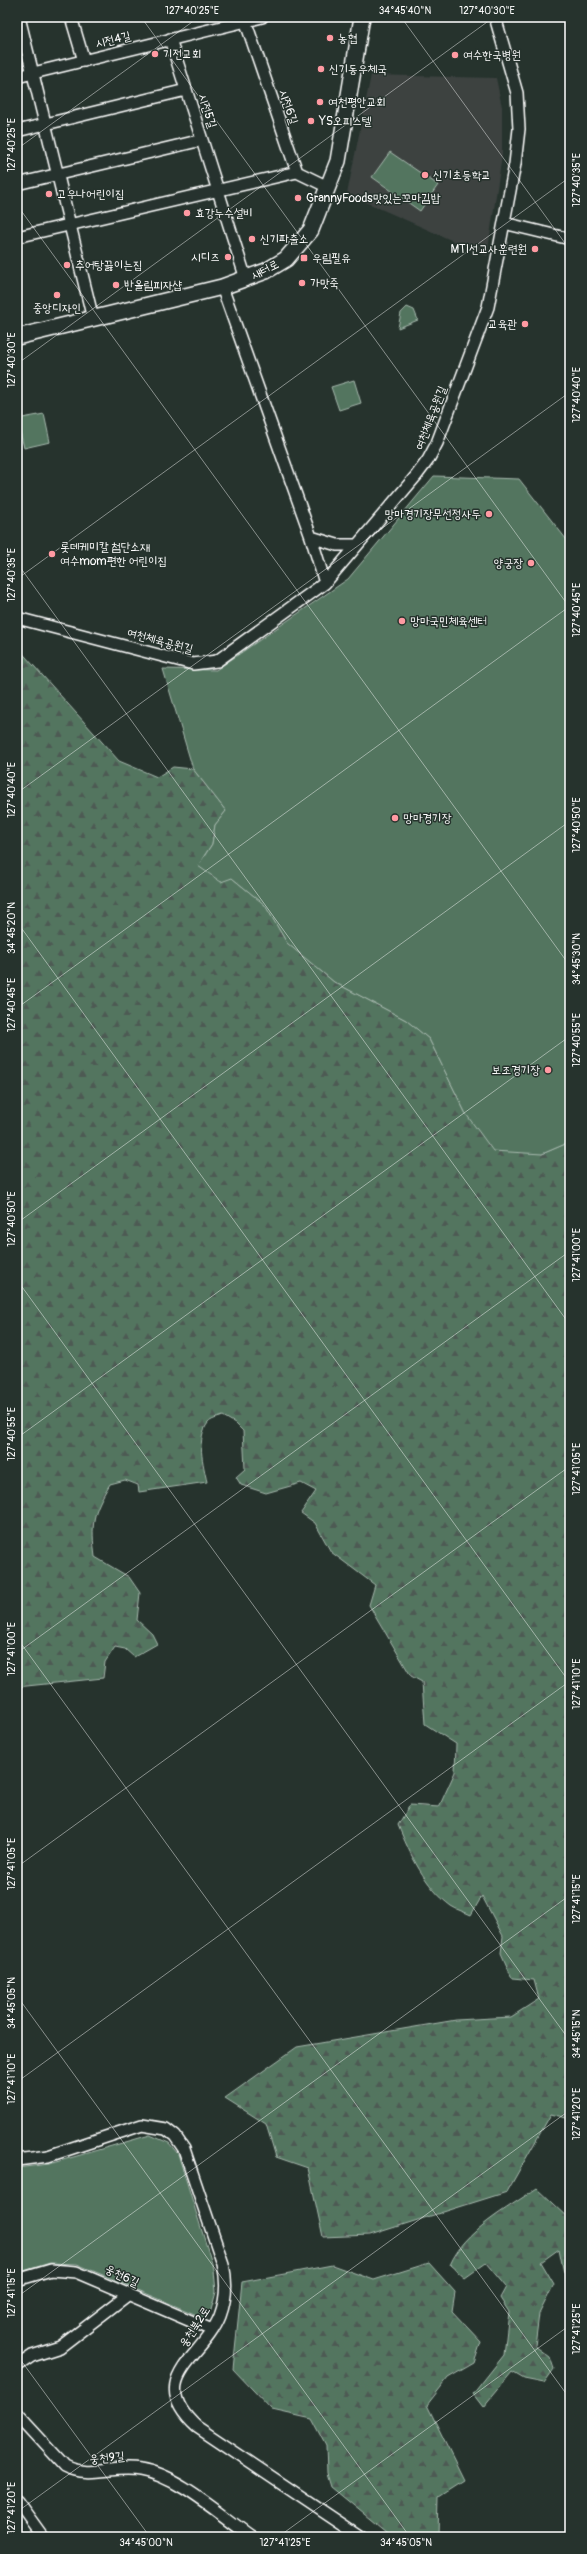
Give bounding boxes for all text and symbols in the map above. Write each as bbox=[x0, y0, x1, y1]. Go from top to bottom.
text: 127°40'25"E bbox=[165, 5, 219, 17]
text: 34°45'40"N bbox=[379, 5, 431, 17]
text: 127°40'30"E bbox=[459, 5, 515, 17]
street label: 시전4길 bbox=[94, 28, 133, 52]
place label: 농협 bbox=[338, 31, 357, 46]
marker: 농협 bbox=[325, 33, 335, 43]
place label: 기전교회 bbox=[163, 47, 202, 62]
place label: 여수한국병원 bbox=[463, 48, 521, 63]
marker: 기전교회 bbox=[150, 49, 160, 59]
marker: 여수한국병원 bbox=[450, 50, 460, 60]
place label: 신기동우체국 bbox=[329, 62, 387, 77]
marker: 신기동우체국 bbox=[316, 64, 326, 74]
street label: 시전6길 bbox=[275, 88, 301, 127]
street label: 시전5길 bbox=[194, 92, 220, 131]
place label: 여천평안교회 bbox=[328, 95, 386, 110]
marker: 여천평안교회 bbox=[315, 97, 325, 107]
place label: YS오피스텔 bbox=[318, 114, 372, 129]
marker: YS오피스텔 bbox=[306, 116, 316, 126]
text: 127°40'25"E bbox=[6, 118, 18, 172]
text: 127°40'35"E bbox=[571, 153, 583, 207]
place label: 신기초등학교 bbox=[433, 168, 491, 183]
marker: 신기초등학교 bbox=[420, 170, 430, 180]
place label: 고우나어린이집 bbox=[57, 187, 125, 202]
marker: 고우나어린이집 bbox=[44, 189, 54, 199]
place label: GrannyFoods맛있는꼬마김밥 bbox=[306, 191, 441, 206]
marker: GrannyFoods맛있는꼬마김밥 bbox=[293, 193, 303, 203]
place label: 효강누수설비 bbox=[195, 206, 253, 221]
marker: 효강누수설비 bbox=[182, 208, 192, 218]
place label: 신기파출소 bbox=[260, 232, 308, 247]
marker: 신기파출소 bbox=[247, 234, 257, 244]
place label: MTI선교사훈련원 bbox=[450, 242, 527, 257]
marker: MTI선교사훈련원 bbox=[530, 244, 540, 254]
place label: 시디즈 bbox=[191, 250, 220, 265]
place label: 우림필유 bbox=[312, 251, 351, 266]
marker: 시디즈 bbox=[223, 252, 233, 262]
marker: 우림필유 bbox=[299, 253, 309, 263]
street label: 새터로 bbox=[249, 257, 281, 283]
place label: 추어탕끓이는집 bbox=[75, 258, 143, 273]
marker: 추어탕끓이는집 bbox=[62, 260, 72, 270]
place label: 가맛죽 bbox=[310, 276, 339, 291]
place label: 반올림피자샵 bbox=[124, 278, 182, 293]
marker: 가맛죽 bbox=[297, 278, 307, 288]
marker: 반올림피자샵 bbox=[111, 280, 121, 290]
marker: 중앙디자인 bbox=[52, 290, 62, 300]
place label: 중앙디자인 bbox=[33, 301, 81, 316]
place label: 교육관 bbox=[488, 317, 517, 332]
marker: 교육관 bbox=[520, 319, 530, 329]
text: 127°40'30"E bbox=[6, 332, 18, 388]
text: 127°40'40"E bbox=[571, 367, 583, 423]
street label: 여천체육공원길 bbox=[412, 383, 450, 452]
place label: 망마경기장무선정사두 bbox=[384, 507, 481, 522]
marker: 망마경기장무선정사두 bbox=[484, 509, 494, 519]
place label: 롯데케미칼 첨단소재 여수mom편한 어린이집 bbox=[60, 540, 167, 569]
text: 127°40'35"E bbox=[6, 548, 18, 602]
marker: 롯데케미칼 첨단소재 여수mom편한 어린이집 bbox=[47, 549, 57, 559]
place label: 양궁장 bbox=[494, 556, 523, 571]
marker: 양궁장 bbox=[526, 558, 536, 568]
text: 127°40'45"E bbox=[571, 583, 583, 637]
place label: 망마국민체육센터 bbox=[410, 614, 487, 629]
marker: 망마국민체육센터 bbox=[397, 616, 407, 626]
street label: 여천체육공원길 bbox=[125, 625, 195, 657]
text: 127°40'40"E bbox=[6, 762, 18, 818]
text: 127°40'50"E bbox=[571, 797, 583, 853]
place label: 망마경기장 bbox=[403, 811, 452, 826]
marker: 망마경기장 bbox=[390, 813, 400, 823]
text: 34°45'20"N bbox=[6, 902, 18, 954]
text: 34°45'30"N bbox=[571, 933, 583, 985]
text: 127°40'45"E bbox=[6, 978, 18, 1032]
text: 127°40'55"E bbox=[571, 1013, 583, 1067]
place label: 보조경기장 bbox=[492, 1063, 540, 1078]
marker: 보조경기장 bbox=[543, 1065, 553, 1075]
text: 127°40'50"E bbox=[6, 1191, 18, 1247]
text: 127°41'00"E bbox=[571, 1228, 583, 1282]
text: 127°40'55"E bbox=[6, 1407, 18, 1461]
text: 127°41'05"E bbox=[571, 1443, 583, 1495]
text: 127°41'00"E bbox=[6, 1622, 18, 1676]
text: 127°41'10"E bbox=[571, 1659, 583, 1709]
text: 127°41'05"E bbox=[6, 1838, 18, 1890]
text: 127°41'15"E bbox=[571, 1874, 583, 1924]
text: 34°45'05"N bbox=[6, 1977, 18, 2029]
text: 34°45'15"N bbox=[571, 2009, 583, 2059]
text: 127°41'10"E bbox=[6, 2054, 18, 2104]
text: 127°41'20"E bbox=[571, 2088, 583, 2140]
street label: 웅천6길 bbox=[103, 2262, 142, 2291]
text: 127°41'15"E bbox=[6, 2268, 18, 2318]
text: 127°41'25"E bbox=[571, 2303, 583, 2355]
street label: 웅천북2로 bbox=[176, 2304, 214, 2350]
street label: 웅천9길 bbox=[89, 2449, 125, 2467]
text: 127°41'20"E bbox=[6, 2482, 18, 2534]
text: 34°45'00"N bbox=[119, 2537, 173, 2549]
text: 127°41'25"E bbox=[259, 2537, 311, 2549]
text: 34°45'05"N bbox=[380, 2537, 432, 2549]

